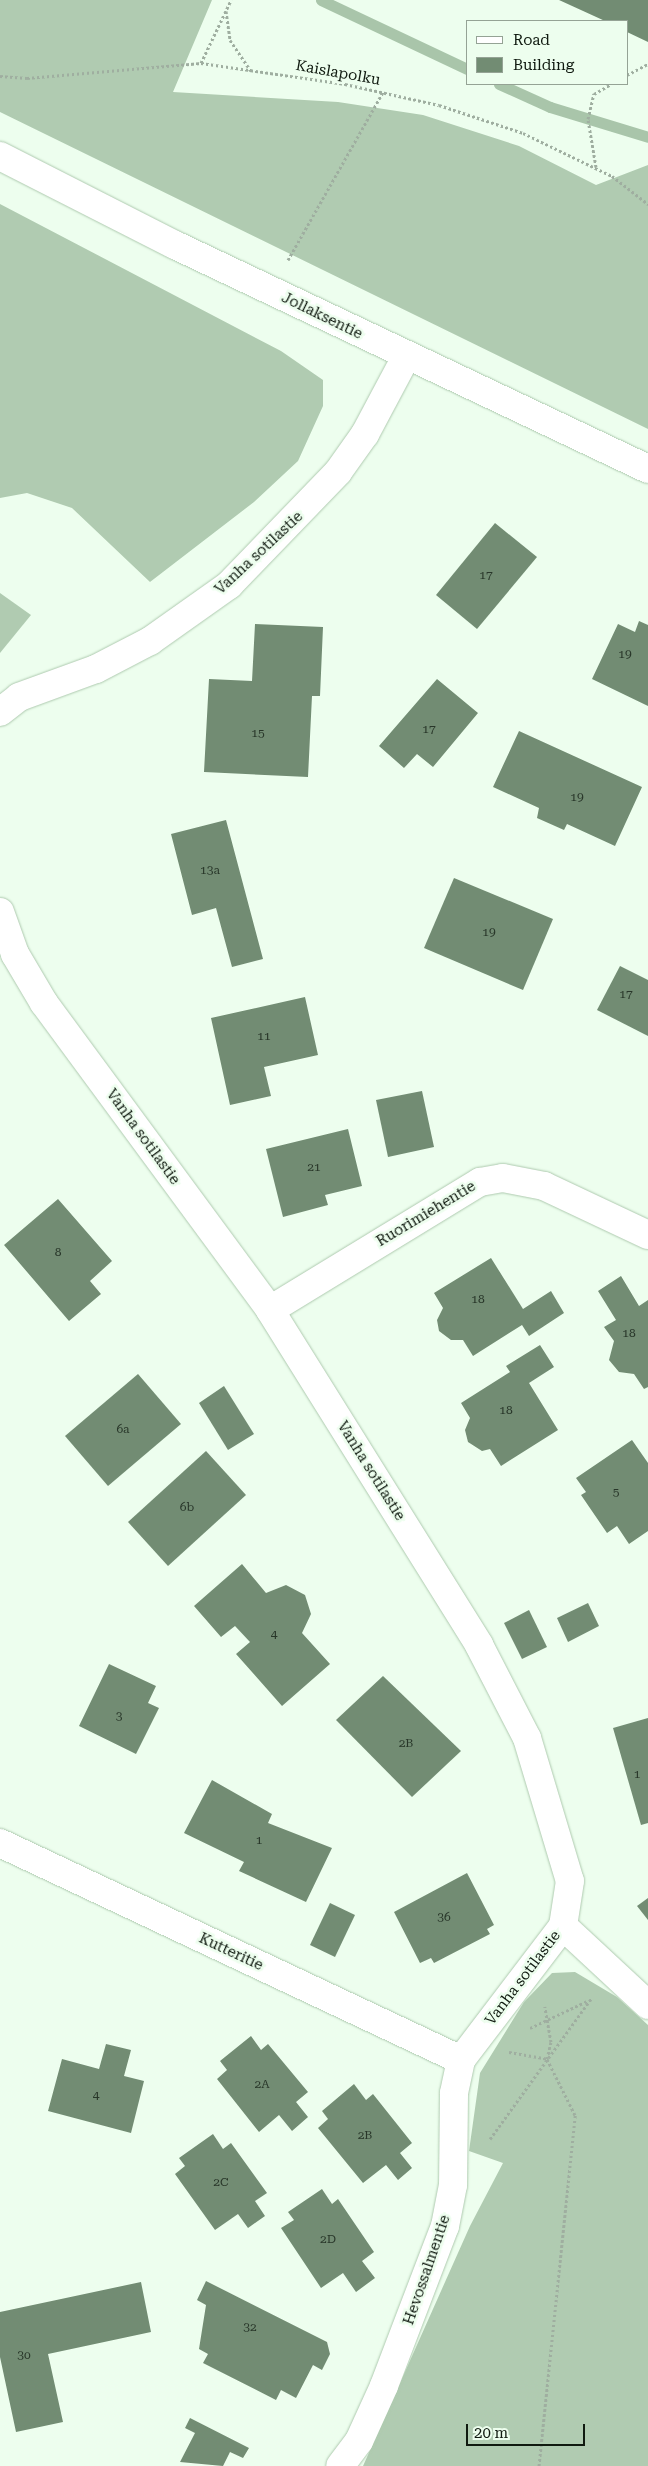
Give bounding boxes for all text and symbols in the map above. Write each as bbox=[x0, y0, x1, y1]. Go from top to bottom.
legend bbox=[466, 20, 628, 85]
text: Road bbox=[513, 31, 550, 49]
text: Building bbox=[513, 56, 574, 74]
street label: Kaislapolku bbox=[294, 57, 382, 89]
street label: Jollaksentie bbox=[279, 289, 365, 343]
street label: Vanha sotilastie bbox=[211, 508, 307, 598]
house number: 17 bbox=[479, 569, 493, 583]
house number: 19 bbox=[618, 648, 632, 662]
house number: 17 bbox=[422, 723, 436, 737]
house number: 15 bbox=[251, 727, 265, 741]
house number: 19 bbox=[570, 791, 584, 805]
house number: 13a bbox=[200, 864, 220, 878]
house number: 19 bbox=[482, 926, 496, 940]
house number: 17 bbox=[619, 988, 633, 1002]
house number: 11 bbox=[257, 1030, 271, 1044]
street label: Vanha sotilastie bbox=[102, 1086, 184, 1188]
house number: 21 bbox=[307, 1161, 321, 1175]
street label: Ruorimiehentie bbox=[373, 1177, 479, 1251]
house number: 8 bbox=[55, 1246, 61, 1260]
house number: 18 bbox=[471, 1293, 485, 1307]
house number: 18 bbox=[622, 1327, 636, 1341]
house number: 18 bbox=[499, 1404, 513, 1418]
street label: Vanha sotilastie bbox=[333, 1418, 409, 1524]
house number: 6a bbox=[116, 1423, 130, 1437]
house number: 5 bbox=[613, 1486, 619, 1500]
house number: 6b bbox=[180, 1501, 194, 1515]
house number: 4 bbox=[271, 1628, 277, 1642]
house number: 3 bbox=[116, 1710, 122, 1724]
house number: 2B bbox=[399, 1737, 413, 1751]
house number: 1 bbox=[634, 1768, 640, 1782]
house number: 1 bbox=[256, 1834, 262, 1848]
house number: 36 bbox=[437, 1911, 451, 1925]
street label: Vanha sotilastie bbox=[482, 1927, 564, 2029]
street label: Kutteritie bbox=[196, 1929, 266, 1975]
house number: 2A bbox=[254, 2078, 270, 2092]
house number: 4 bbox=[93, 2089, 99, 2103]
house number: 2B bbox=[358, 2129, 372, 2143]
house number: 2C bbox=[213, 2176, 229, 2190]
street label: Hevossalmentie bbox=[400, 2213, 454, 2327]
house number: 2D bbox=[320, 2233, 336, 2247]
house number: 32 bbox=[243, 2321, 257, 2335]
house number: 30 bbox=[17, 2349, 31, 2363]
scale bar bbox=[468, 2414, 587, 2446]
text: 20 m bbox=[474, 2424, 508, 2442]

